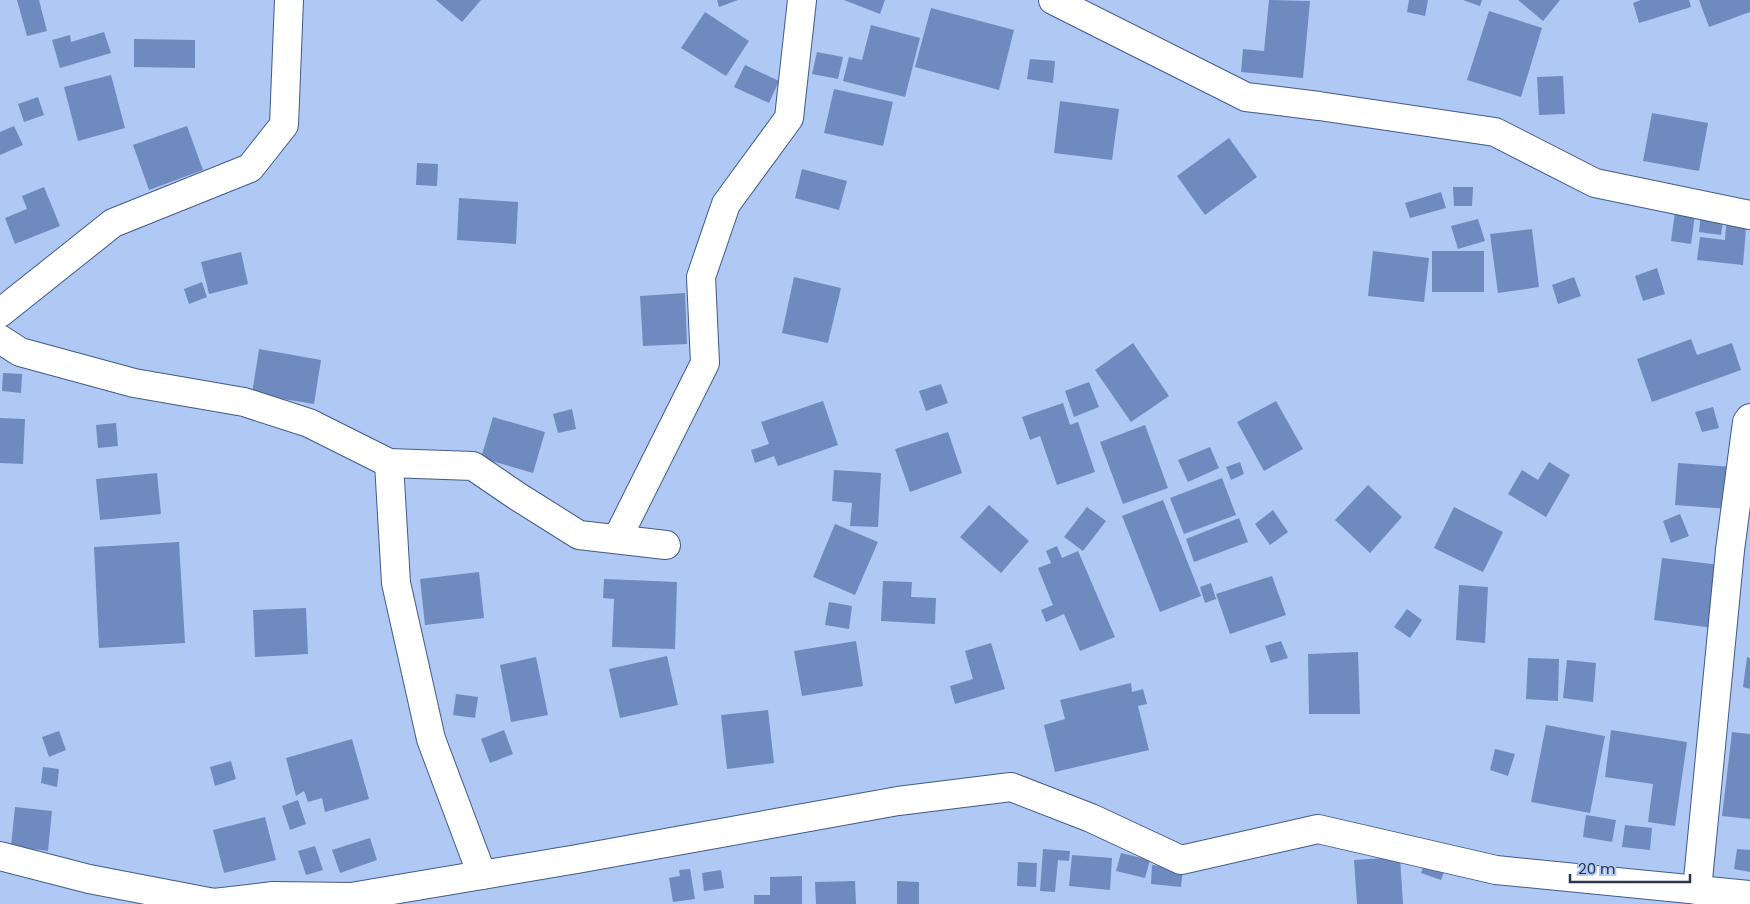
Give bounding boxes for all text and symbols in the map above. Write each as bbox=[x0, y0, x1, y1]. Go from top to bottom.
scale bar bbox=[1570, 852, 1690, 884]
text: 20 m bbox=[1578, 858, 1616, 879]

